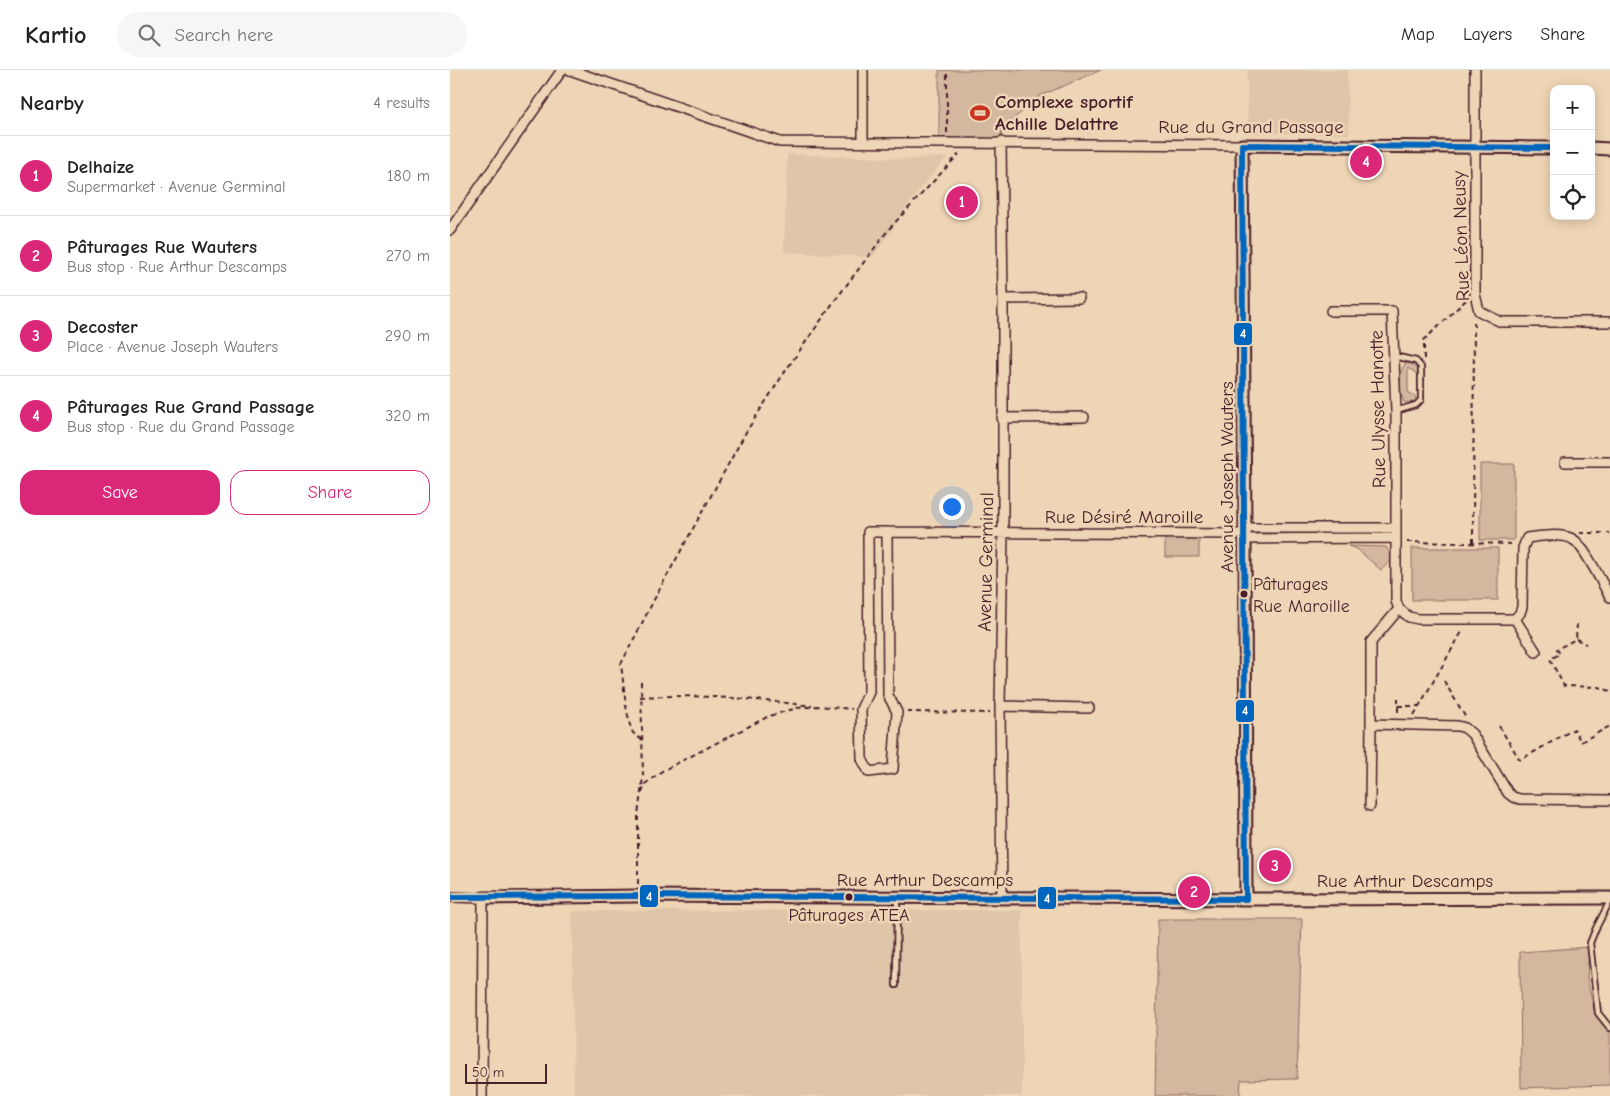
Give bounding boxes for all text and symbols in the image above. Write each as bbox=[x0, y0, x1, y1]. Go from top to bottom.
search box bbox=[117, 12, 467, 57]
text: Kartio bbox=[25, 21, 87, 49]
icon: search bbox=[135, 21, 163, 49]
text: Search here bbox=[175, 24, 273, 46]
text: Map bbox=[1401, 24, 1435, 45]
text: Layers bbox=[1463, 24, 1512, 45]
text: Share bbox=[1540, 24, 1585, 45]
map controls bbox=[1550, 85, 1595, 220]
button: + bbox=[1550, 85, 1595, 130]
text: Nearby bbox=[20, 91, 84, 115]
place label: Complexe sportif Achille Delattre bbox=[995, 91, 1133, 135]
text: 4 results bbox=[373, 94, 430, 112]
sports icon: Complexe sportif Achille Delattre bbox=[969, 102, 991, 124]
street label: Rue du Grand Passage bbox=[1158, 116, 1344, 138]
button: − bbox=[1550, 130, 1595, 175]
pin: 4 bbox=[1350, 143, 1382, 181]
text: Delhaize bbox=[67, 156, 134, 178]
text: 1 bbox=[33, 167, 39, 185]
text: 180 m bbox=[387, 167, 430, 185]
street label: Rue Léon Neusy bbox=[1448, 170, 1474, 302]
button: locate bbox=[1550, 175, 1595, 220]
text: Supermarket · Avenue Germinal bbox=[67, 178, 286, 196]
pin: 1 bbox=[946, 183, 978, 221]
text: Pâturages Rue Wauters bbox=[67, 236, 257, 258]
text: 2 bbox=[32, 247, 40, 265]
text: 270 m bbox=[386, 247, 430, 265]
text: Bus stop · Rue Arthur Descamps bbox=[67, 258, 287, 276]
text: Decoster bbox=[67, 316, 138, 338]
line badge: 4 bbox=[1233, 322, 1253, 346]
text: 4 bbox=[1240, 325, 1247, 342]
text: 3 bbox=[32, 327, 40, 345]
text: 290 m bbox=[385, 327, 430, 345]
street label: Rue Ulysse Hanotte bbox=[1366, 330, 1390, 488]
text: Place · Avenue Joseph Wauters bbox=[67, 338, 278, 356]
street label: Avenue Joseph Wauters bbox=[1216, 381, 1238, 573]
text: Pâturages Rue Grand Passage bbox=[67, 396, 314, 418]
text: 4 bbox=[32, 407, 40, 425]
text: 320 m bbox=[385, 407, 430, 425]
text: Bus stop · Rue du Grand Passage bbox=[67, 418, 294, 436]
button: Save bbox=[20, 470, 220, 515]
button: Share bbox=[230, 470, 430, 515]
street label: Avenue Germinal bbox=[974, 492, 998, 632]
your location bbox=[939, 494, 965, 520]
street label: Rue Désiré Maroille bbox=[1045, 506, 1203, 528]
place label: Pâturages Rue Maroille bbox=[1253, 574, 1350, 617]
marker: Pâturages Rue Maroille bbox=[1239, 589, 1249, 599]
line badge: 4 bbox=[1235, 699, 1255, 723]
text: 4 bbox=[1242, 702, 1249, 719]
pin: 3 bbox=[1259, 847, 1291, 885]
street label: Rue Arthur Descamps bbox=[837, 869, 1013, 891]
street label: Rue Arthur Descamps bbox=[1317, 870, 1493, 892]
pin: 2 bbox=[1178, 873, 1210, 911]
line badge: 4 bbox=[639, 884, 659, 908]
line badge: 4 bbox=[1037, 886, 1057, 910]
text: 4 bbox=[646, 888, 653, 905]
text: 4 bbox=[1044, 890, 1051, 907]
marker: Pâturages ATEA bbox=[844, 892, 854, 902]
place label: Pâturages ATEA bbox=[789, 905, 909, 926]
scale bar bbox=[465, 1061, 548, 1084]
text: 50 m bbox=[472, 1064, 504, 1081]

